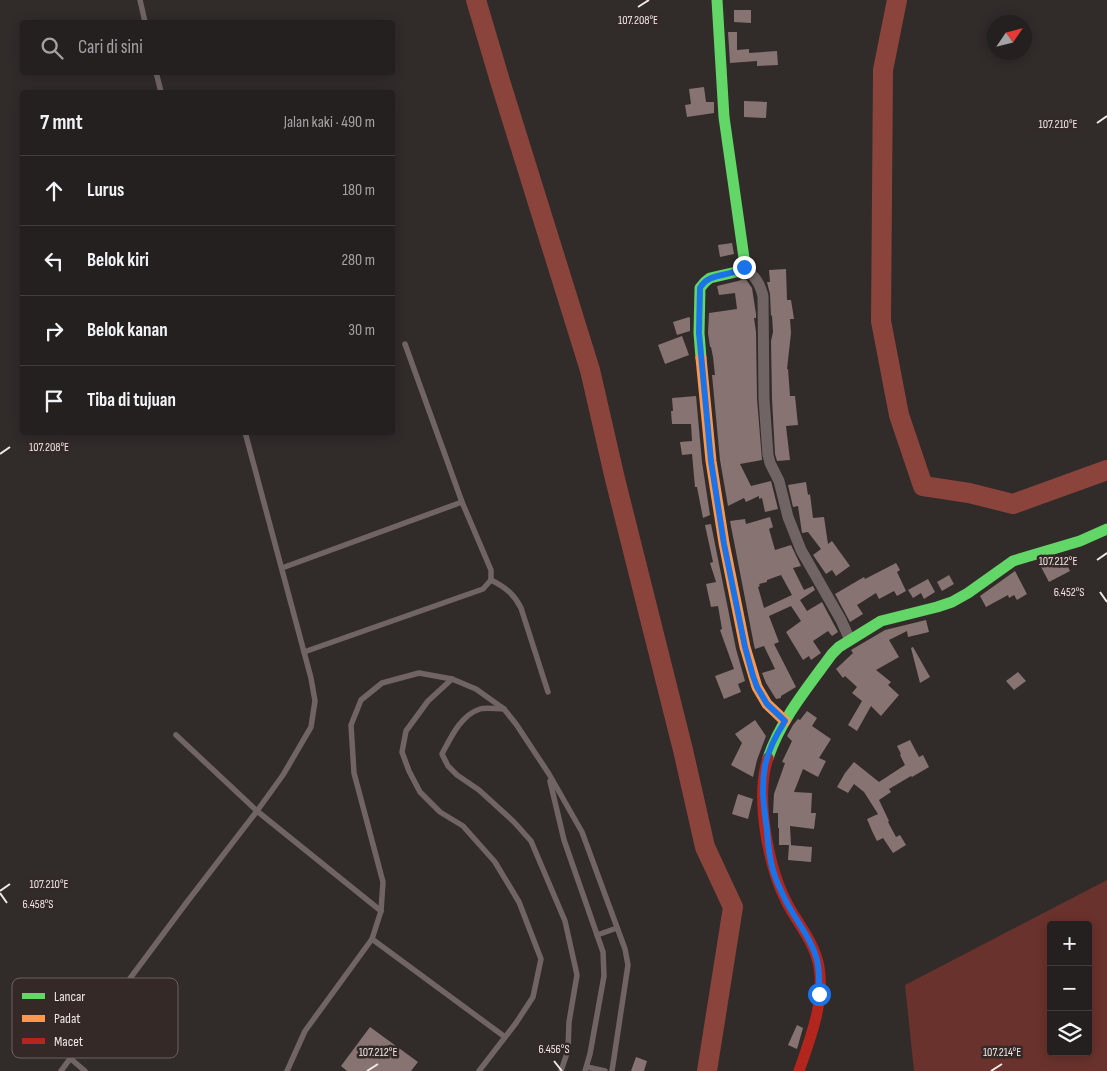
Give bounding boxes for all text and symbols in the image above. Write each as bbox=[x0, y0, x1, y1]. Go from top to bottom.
text: 107.208°E bbox=[618, 13, 658, 28]
north arrow bbox=[987, 15, 1032, 60]
search box bbox=[20, 20, 395, 75]
icon: search bbox=[38, 34, 66, 62]
text: Cari di sini bbox=[78, 36, 143, 59]
text: 7 mnt bbox=[40, 110, 83, 135]
text: Jalan kaki · 490 m bbox=[284, 113, 375, 132]
text: 107.210°E bbox=[1039, 117, 1078, 132]
icon: ahead bbox=[40, 177, 68, 205]
text: Lurus bbox=[87, 179, 124, 202]
text: 180 m bbox=[342, 181, 375, 200]
icon: left bbox=[40, 247, 68, 275]
text: Belok kiri bbox=[87, 249, 149, 272]
text: 280 m bbox=[341, 251, 375, 270]
route end bbox=[733, 256, 756, 279]
icon: right bbox=[40, 317, 68, 345]
text: Belok kanan bbox=[87, 319, 168, 342]
text: 30 m bbox=[348, 321, 375, 340]
icon: arrive bbox=[40, 387, 68, 415]
text: Tiba di tujuan bbox=[87, 389, 176, 412]
text: 107.208°E bbox=[29, 440, 69, 455]
text: 107.212°E bbox=[1039, 554, 1077, 569]
text: 6.452°S bbox=[1054, 585, 1084, 600]
text: 107.210°E bbox=[30, 877, 69, 892]
text: 6.458°S bbox=[23, 897, 53, 912]
map controls bbox=[1047, 921, 1092, 1056]
button: + bbox=[1047, 921, 1092, 966]
button: − bbox=[1047, 966, 1092, 1011]
legend bbox=[12, 978, 178, 1058]
route start bbox=[808, 983, 831, 1006]
text: Lancar bbox=[54, 988, 85, 1005]
text: Padat bbox=[54, 1010, 81, 1027]
button: layers bbox=[1047, 1011, 1092, 1056]
text: Macet bbox=[54, 1033, 83, 1050]
text: 6.456°S bbox=[538, 1042, 570, 1057]
text: 107.212°E bbox=[359, 1045, 397, 1060]
text: 107.214°E bbox=[983, 1045, 1021, 1060]

